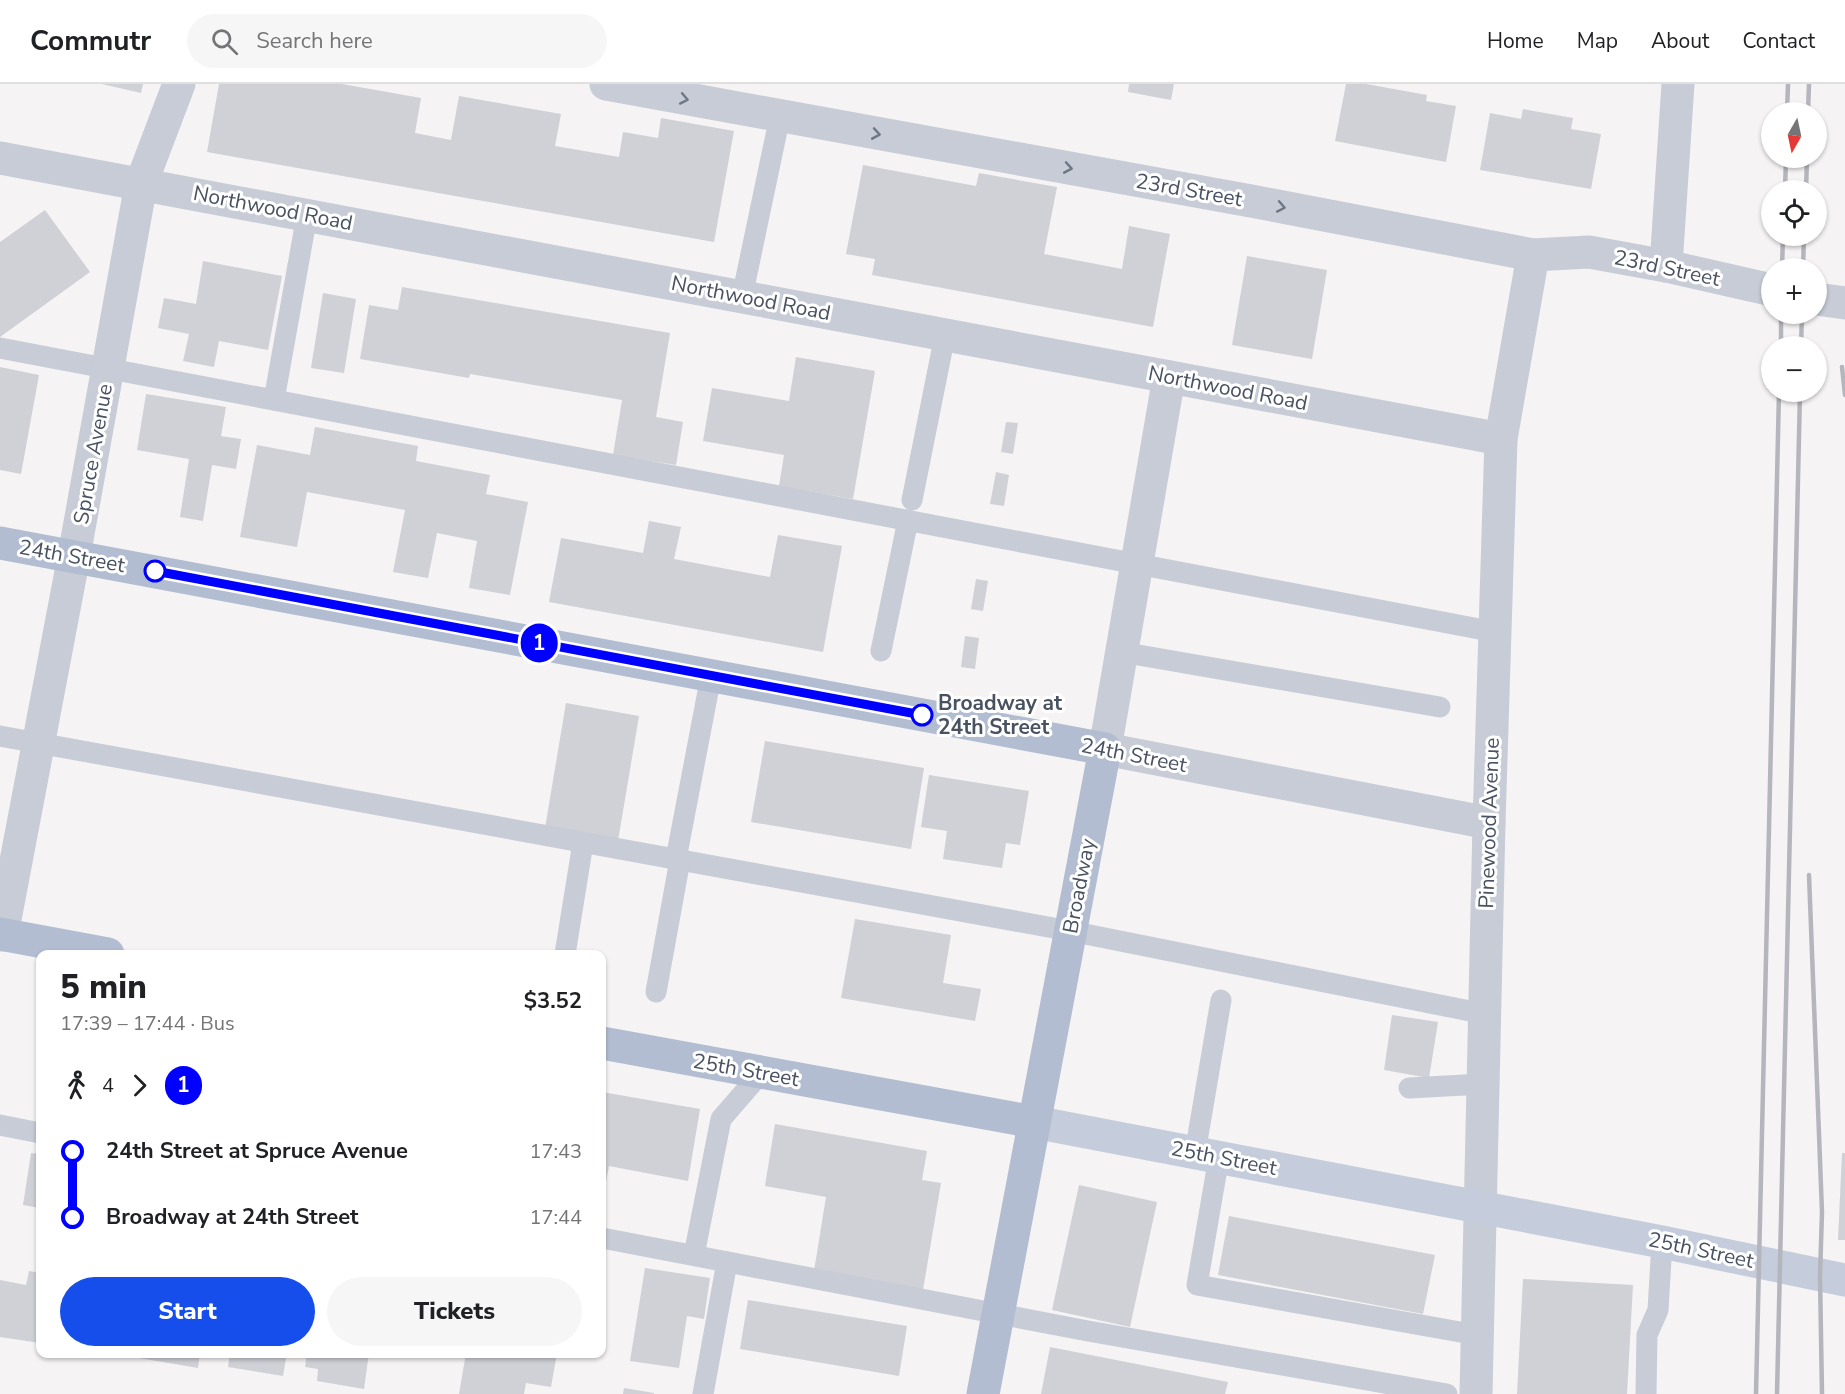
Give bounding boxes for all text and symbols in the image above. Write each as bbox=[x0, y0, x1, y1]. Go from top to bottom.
search box bbox=[187, 14, 607, 68]
text: Commutr bbox=[30, 22, 151, 60]
icon: search bbox=[208, 25, 241, 58]
text: Search here bbox=[256, 26, 373, 56]
text: Home bbox=[1487, 27, 1544, 55]
text: Map bbox=[1577, 27, 1618, 55]
text: About bbox=[1651, 27, 1709, 55]
text: Contact bbox=[1742, 27, 1815, 55]
one-way arrow bbox=[680, 92, 689, 104]
north arrow bbox=[1761, 102, 1827, 168]
map controls bbox=[1761, 102, 1827, 402]
one-way arrow bbox=[871, 127, 881, 140]
one-way arrow bbox=[1063, 161, 1073, 174]
street label: 23rd Street bbox=[1134, 167, 1245, 213]
street label: Northwood Road bbox=[191, 179, 355, 237]
button: locate bbox=[1761, 180, 1827, 246]
one-way arrow bbox=[1275, 200, 1285, 213]
street label: 23rd Street bbox=[1611, 243, 1723, 293]
button: + bbox=[1761, 258, 1827, 324]
street label: Northwood Road bbox=[669, 269, 833, 327]
button: − bbox=[1761, 336, 1827, 402]
street label: Northwood Road bbox=[1146, 359, 1310, 417]
street label: Spruce Avenue bbox=[67, 382, 119, 526]
street label: 24th Street bbox=[17, 533, 128, 579]
unlabelled marker bbox=[144, 560, 166, 582]
line badge: 1 bbox=[520, 624, 558, 662]
text: 1 bbox=[533, 629, 545, 657]
place label: Broadway at 24th Street bbox=[938, 689, 1063, 741]
marker: Broadway at 24th Street bbox=[911, 704, 933, 726]
street label: 24th Street bbox=[1079, 731, 1190, 779]
street label: Pinewood Avenue bbox=[1472, 737, 1506, 909]
street label: Broadway bbox=[1056, 836, 1102, 936]
text: 5 min bbox=[60, 965, 147, 1010]
text: $3.52 bbox=[524, 986, 582, 1016]
text: 17:39 – 17:44 · Bus bbox=[60, 1010, 235, 1037]
street label: 25th Street bbox=[691, 1047, 802, 1093]
icon: walk bbox=[60, 1069, 93, 1102]
icon: forward bbox=[123, 1069, 156, 1102]
text: 1 bbox=[177, 1071, 190, 1099]
text: 4 bbox=[102, 1072, 114, 1099]
street label: 25th Street bbox=[1169, 1134, 1280, 1182]
text: 24th Street at Spruce Avenue bbox=[106, 1136, 408, 1166]
text: 17:43 bbox=[529, 1138, 582, 1165]
text: Broadway at 24th Street bbox=[106, 1202, 358, 1232]
text: 17:44 bbox=[529, 1204, 582, 1231]
street label: 25th Street bbox=[1646, 1225, 1757, 1275]
button: Start bbox=[60, 1277, 315, 1346]
button: Tickets bbox=[327, 1277, 582, 1346]

